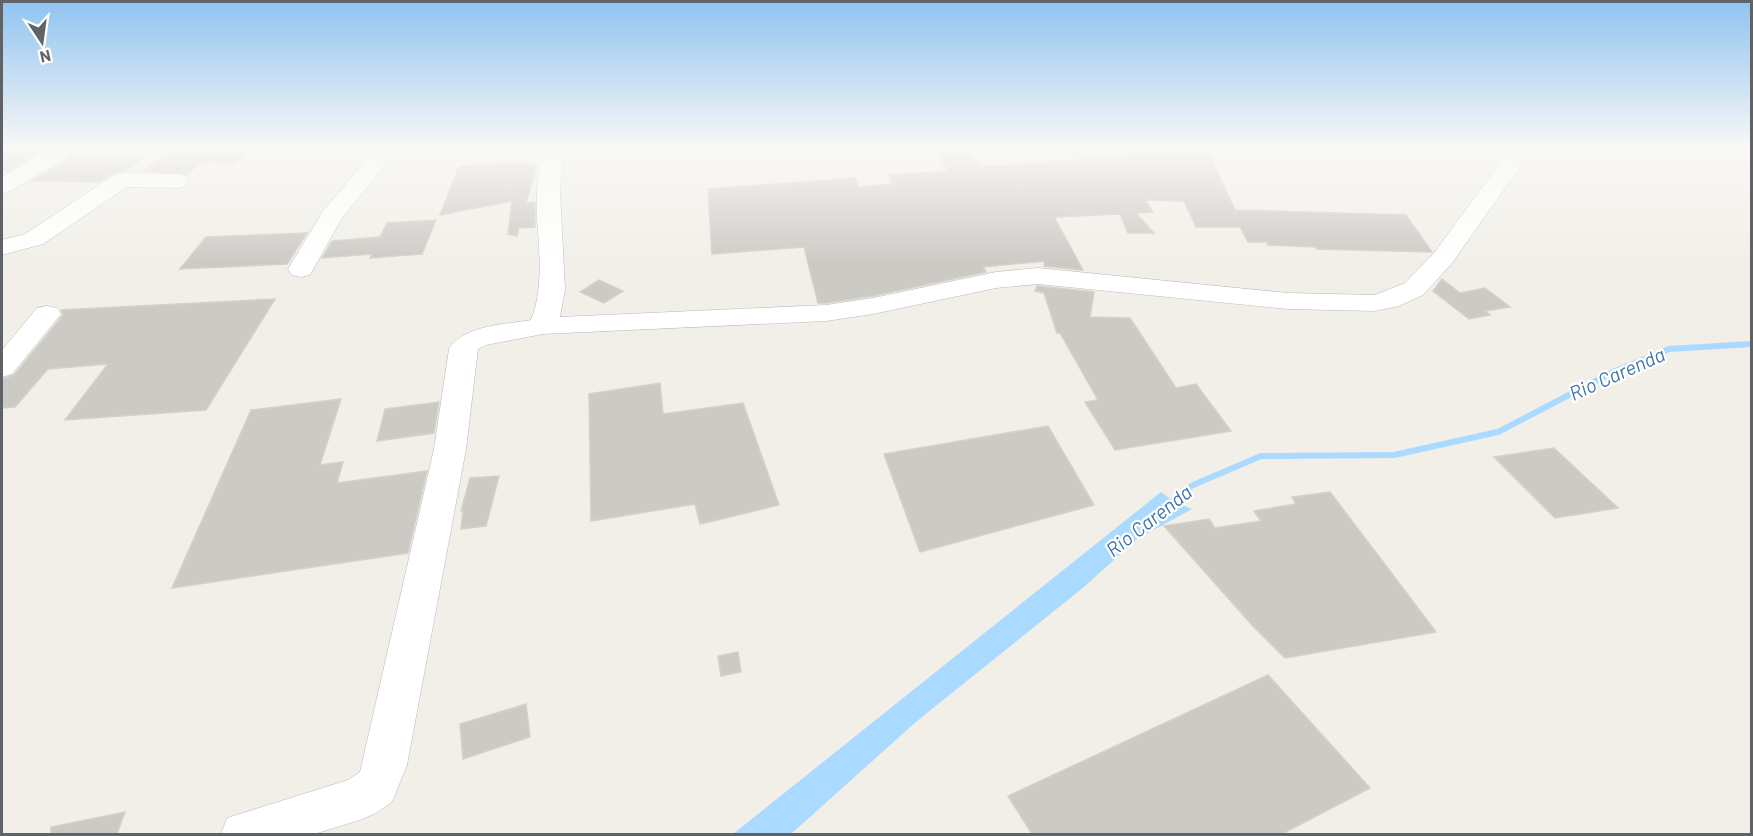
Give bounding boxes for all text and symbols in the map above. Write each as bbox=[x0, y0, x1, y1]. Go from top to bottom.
north arrow bbox=[12, 12, 72, 72]
text: N bbox=[38, 47, 53, 68]
water label: Rio Carenda bbox=[1565, 341, 1668, 405]
water label: Rio Carenda bbox=[1101, 479, 1196, 561]

